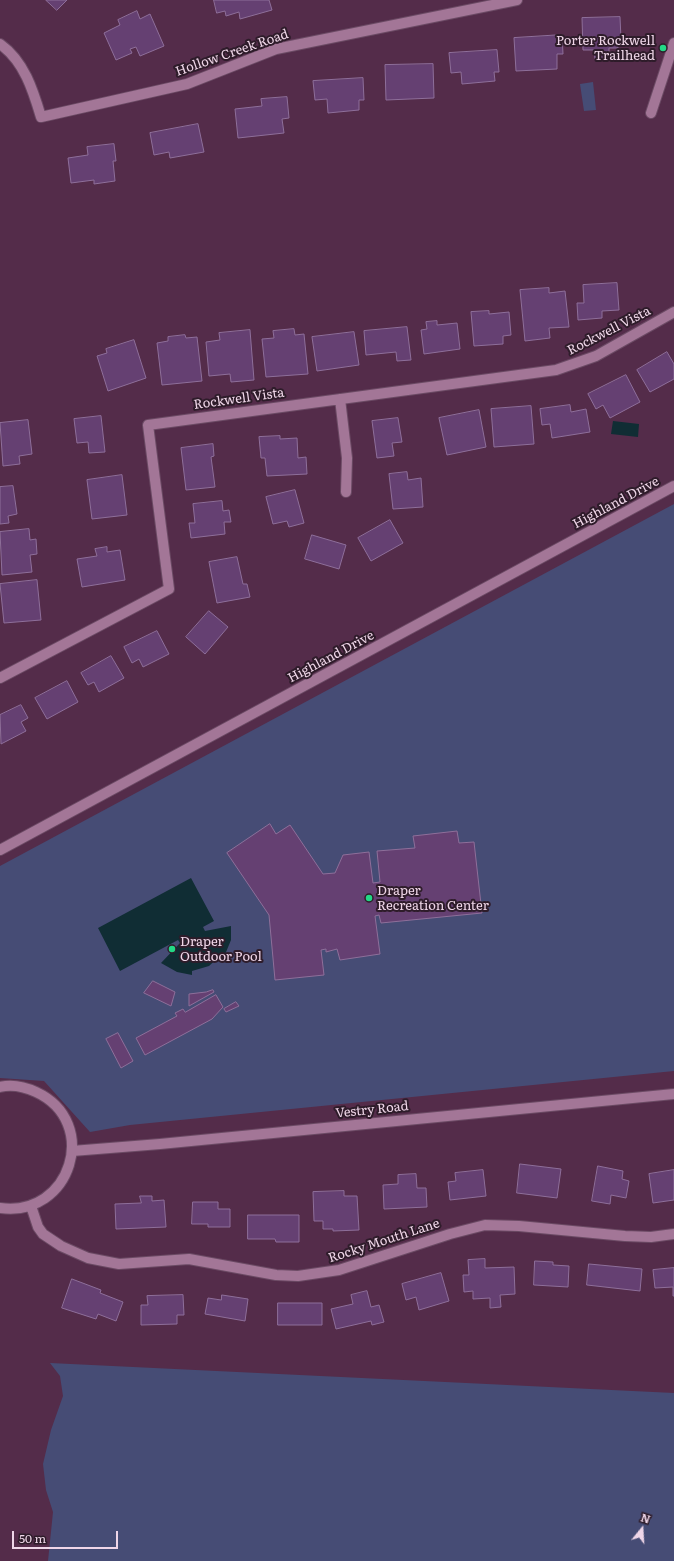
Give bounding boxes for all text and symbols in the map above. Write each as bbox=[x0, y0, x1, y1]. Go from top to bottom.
street label: Hollow Creek Road bbox=[173, 26, 291, 80]
place label: Porter Rockwell Trailhead bbox=[556, 33, 655, 64]
marker: Porter Rockwell Trailhead bbox=[658, 43, 668, 53]
street label: Rockwell Vista bbox=[565, 303, 653, 359]
street label: Rockwell Vista bbox=[193, 385, 285, 413]
street label: Highland Drive bbox=[570, 474, 662, 532]
street label: Highland Drive bbox=[285, 628, 377, 686]
place label: Draper Recreation Center bbox=[377, 883, 489, 914]
marker: Draper Recreation Center bbox=[364, 893, 374, 903]
place label: Draper Outdoor Pool bbox=[180, 934, 262, 965]
marker: Draper Outdoor Pool bbox=[167, 944, 177, 954]
street label: Vestry Road bbox=[335, 1098, 409, 1122]
street label: Rocky Mouth Lane bbox=[326, 1216, 442, 1266]
north arrow bbox=[622, 1509, 662, 1549]
text: N bbox=[639, 1509, 653, 1527]
scale bar bbox=[14, 1523, 120, 1549]
text: 50 m bbox=[19, 1529, 46, 1547]

